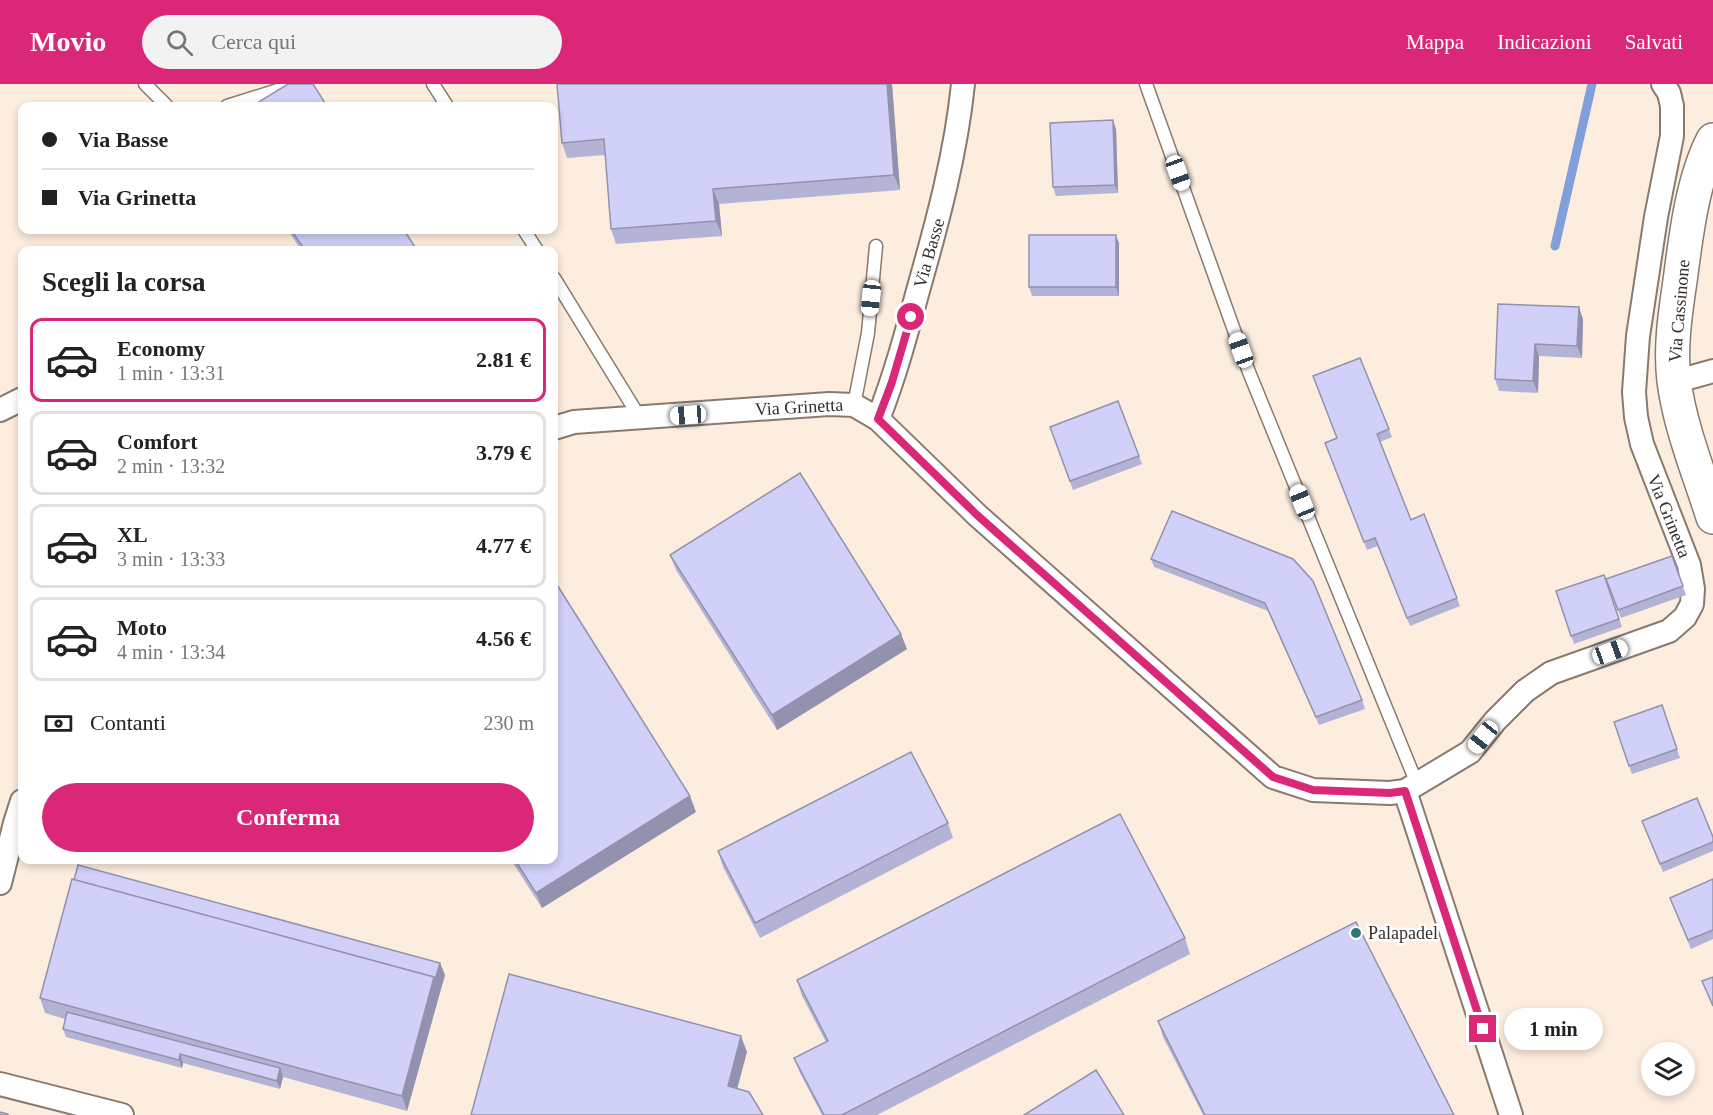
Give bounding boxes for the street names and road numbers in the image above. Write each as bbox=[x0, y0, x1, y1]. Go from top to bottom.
street label: Via Basse bbox=[910, 216, 948, 290]
street label: Via Cassinone bbox=[1665, 259, 1693, 363]
street label: Via Grinetta bbox=[754, 395, 844, 419]
street label: Via Grinetta bbox=[1643, 471, 1695, 561]

